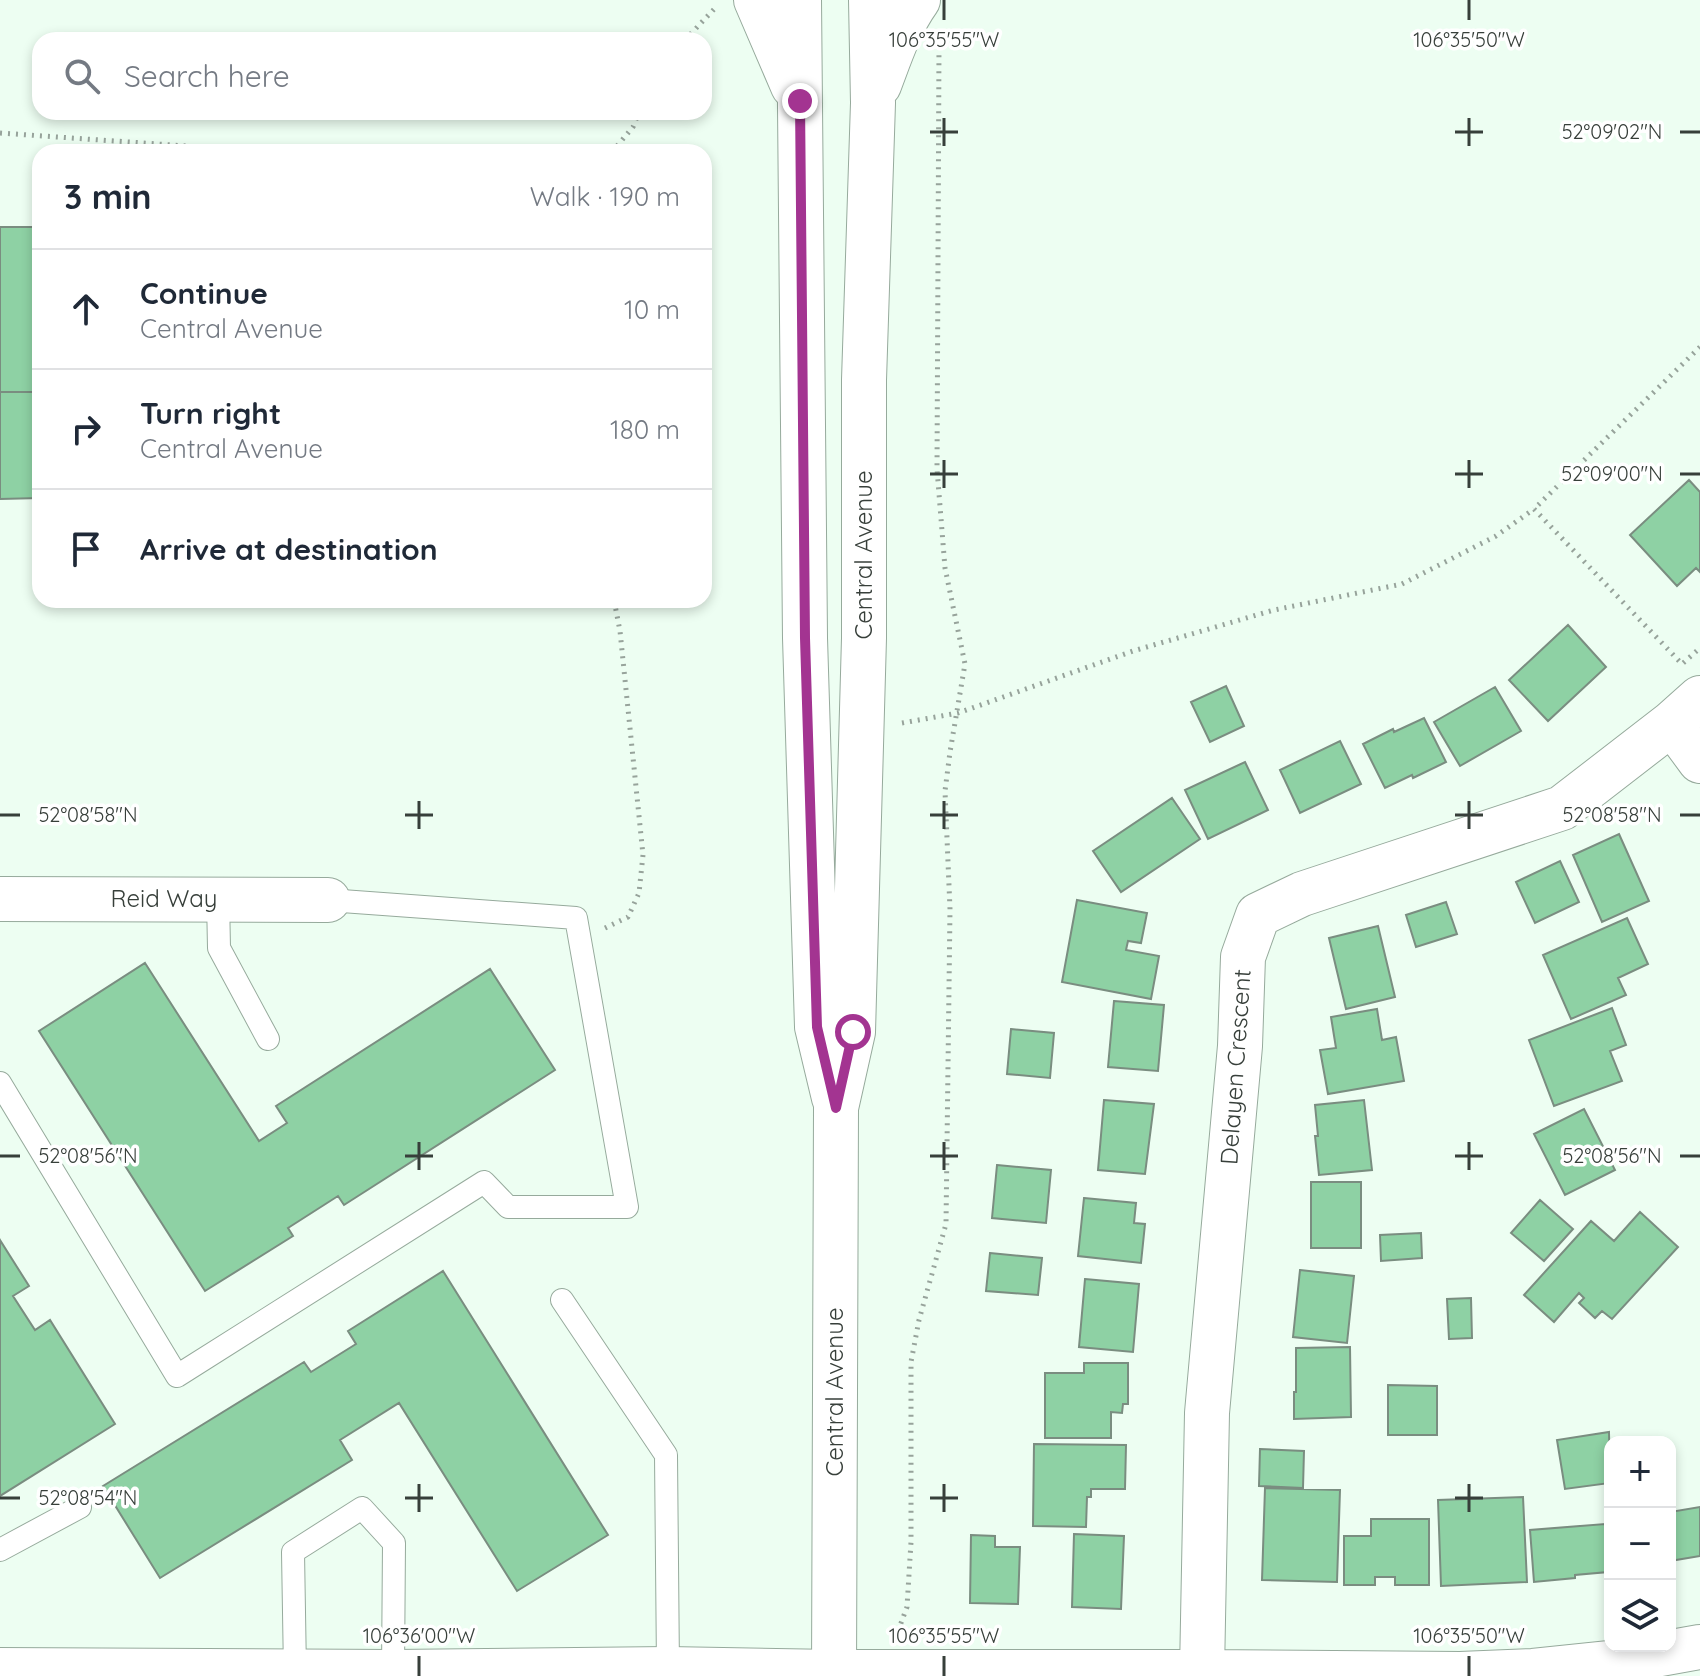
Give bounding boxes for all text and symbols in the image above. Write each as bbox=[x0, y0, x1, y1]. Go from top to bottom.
text: 106°35'55"W bbox=[889, 27, 999, 52]
text: 106°35'50"W bbox=[1413, 27, 1525, 52]
search box bbox=[32, 32, 712, 120]
icon: search bbox=[60, 54, 104, 98]
text: Search here bbox=[124, 57, 290, 95]
route end bbox=[782, 83, 818, 119]
text: 52°09'02"N bbox=[1562, 119, 1662, 144]
text: 3 min bbox=[64, 175, 151, 218]
text: Walk · 190 m bbox=[530, 180, 680, 213]
text: Continue bbox=[140, 274, 268, 312]
icon: ahead bbox=[64, 287, 108, 331]
text: 10 m bbox=[624, 293, 680, 326]
text: Central Avenue bbox=[140, 312, 323, 345]
text: Turn right bbox=[140, 394, 281, 432]
icon: right bbox=[64, 407, 108, 451]
text: 180 m bbox=[610, 413, 680, 446]
text: Central Avenue bbox=[140, 432, 323, 465]
text: 52°09'00"N bbox=[1561, 461, 1663, 486]
street label: Central Avenue bbox=[848, 471, 878, 639]
icon: arrive bbox=[64, 527, 108, 571]
text: Arrive at destination bbox=[140, 530, 438, 568]
text: 52°08'58"N bbox=[38, 802, 138, 827]
text: 52°08'58"N bbox=[1562, 802, 1662, 827]
street label: Reid Way bbox=[111, 883, 217, 913]
street label: Delayen Crescent bbox=[1213, 968, 1257, 1166]
route start bbox=[835, 1014, 871, 1050]
text: 52°08'56"N bbox=[38, 1143, 138, 1168]
text: 52°08'56"N bbox=[1562, 1143, 1662, 1168]
street label: Central Avenue bbox=[819, 1308, 849, 1476]
map controls bbox=[1604, 1436, 1676, 1652]
button: + bbox=[1604, 1436, 1676, 1508]
text: 52°08'54"N bbox=[39, 1485, 137, 1510]
button: − bbox=[1604, 1508, 1676, 1580]
button: layers bbox=[1604, 1580, 1676, 1652]
text: 106°36'00"W bbox=[363, 1623, 475, 1648]
text: 106°35'55"W bbox=[889, 1623, 999, 1648]
text: 106°35'50"W bbox=[1413, 1623, 1525, 1648]

